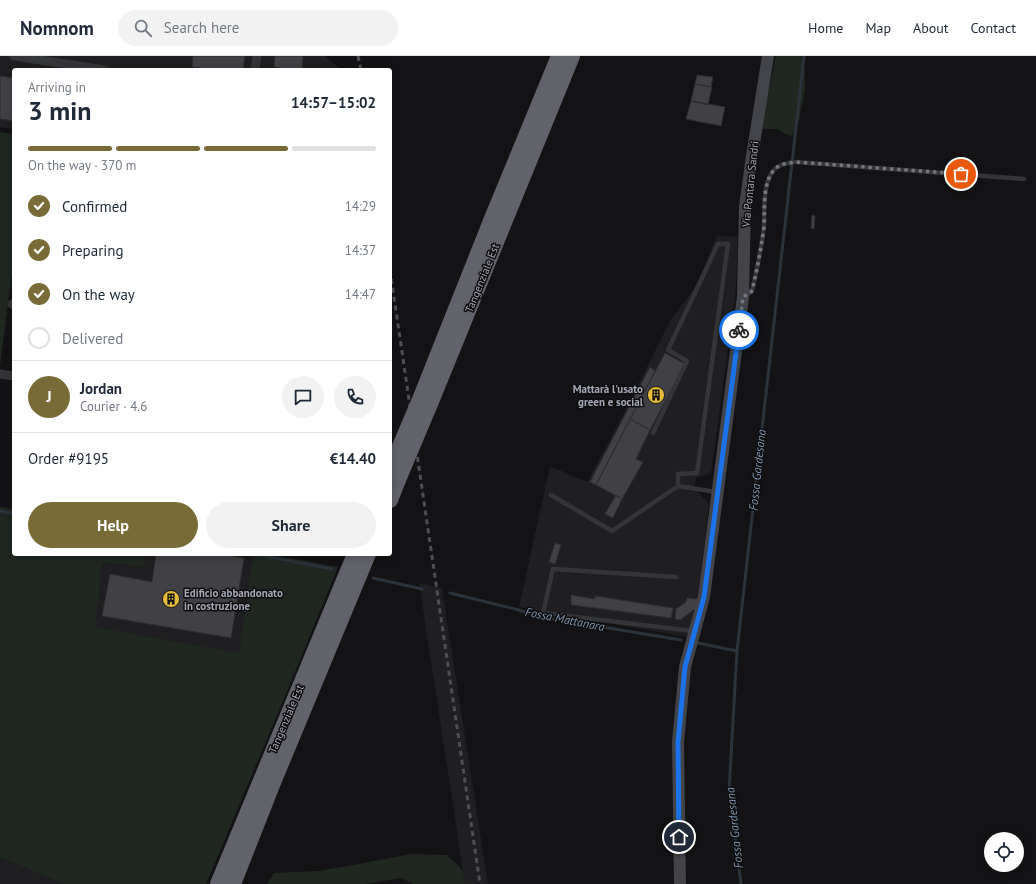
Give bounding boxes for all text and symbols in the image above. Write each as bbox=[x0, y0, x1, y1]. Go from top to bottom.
search box bbox=[118, 10, 398, 46]
text: Nomnom bbox=[20, 16, 94, 40]
icon: search bbox=[132, 17, 154, 39]
text: Search here bbox=[164, 18, 240, 37]
text: Home bbox=[808, 19, 843, 37]
text: Map bbox=[865, 19, 891, 37]
text: About bbox=[913, 19, 949, 37]
text: Contact bbox=[971, 19, 1016, 37]
text: Arriving in bbox=[28, 79, 86, 96]
text: 14:57–15:02 bbox=[291, 93, 376, 112]
text: 3 min bbox=[28, 94, 91, 127]
street label: Via Pontara Sandri bbox=[738, 140, 761, 229]
text: On the way · 370 m bbox=[28, 157, 136, 174]
pin bbox=[944, 157, 978, 191]
icon: bag bbox=[950, 163, 972, 185]
icon: check bbox=[28, 195, 50, 217]
text: Confirmed bbox=[62, 197, 127, 216]
text: 14:29 bbox=[345, 198, 376, 215]
icon: check bbox=[28, 239, 50, 261]
text: Preparing bbox=[62, 241, 124, 260]
street label: Tangenziale Est bbox=[462, 241, 502, 315]
text: 14:37 bbox=[345, 242, 376, 259]
icon: check bbox=[28, 283, 50, 305]
text: On the way bbox=[62, 285, 135, 304]
text: 14:47 bbox=[345, 286, 376, 303]
courier bbox=[719, 310, 759, 350]
icon: bike bbox=[728, 319, 750, 341]
text: Delivered bbox=[62, 329, 123, 348]
button: chat bbox=[282, 376, 324, 418]
button: phone bbox=[334, 376, 376, 418]
text: Jordan bbox=[80, 379, 122, 398]
place label: Mattarà l'usato green e social bbox=[573, 382, 644, 409]
building icon: Mattarà l'usato green e social bbox=[646, 385, 666, 405]
text: J bbox=[46, 387, 52, 406]
text: Courier · 4.6 bbox=[80, 398, 147, 415]
water label: Fossa Gardesana bbox=[745, 428, 769, 511]
text: Order #9195 bbox=[28, 449, 109, 468]
text: €14.40 bbox=[330, 449, 376, 468]
button: Help bbox=[28, 502, 198, 548]
button: Share bbox=[206, 502, 376, 548]
place label: Edificio abbandonato in costruzione bbox=[184, 586, 283, 613]
building icon: Edificio abbandonato in costruzione bbox=[161, 589, 181, 609]
water label: Fossa Mattanara bbox=[524, 604, 606, 634]
street label: Tangenziale Est bbox=[265, 682, 307, 755]
water label: Fossa Gardesana bbox=[722, 786, 746, 869]
pin bbox=[662, 820, 696, 854]
icon: home bbox=[668, 826, 690, 848]
map controls bbox=[984, 832, 1024, 872]
button: locate bbox=[984, 832, 1024, 872]

